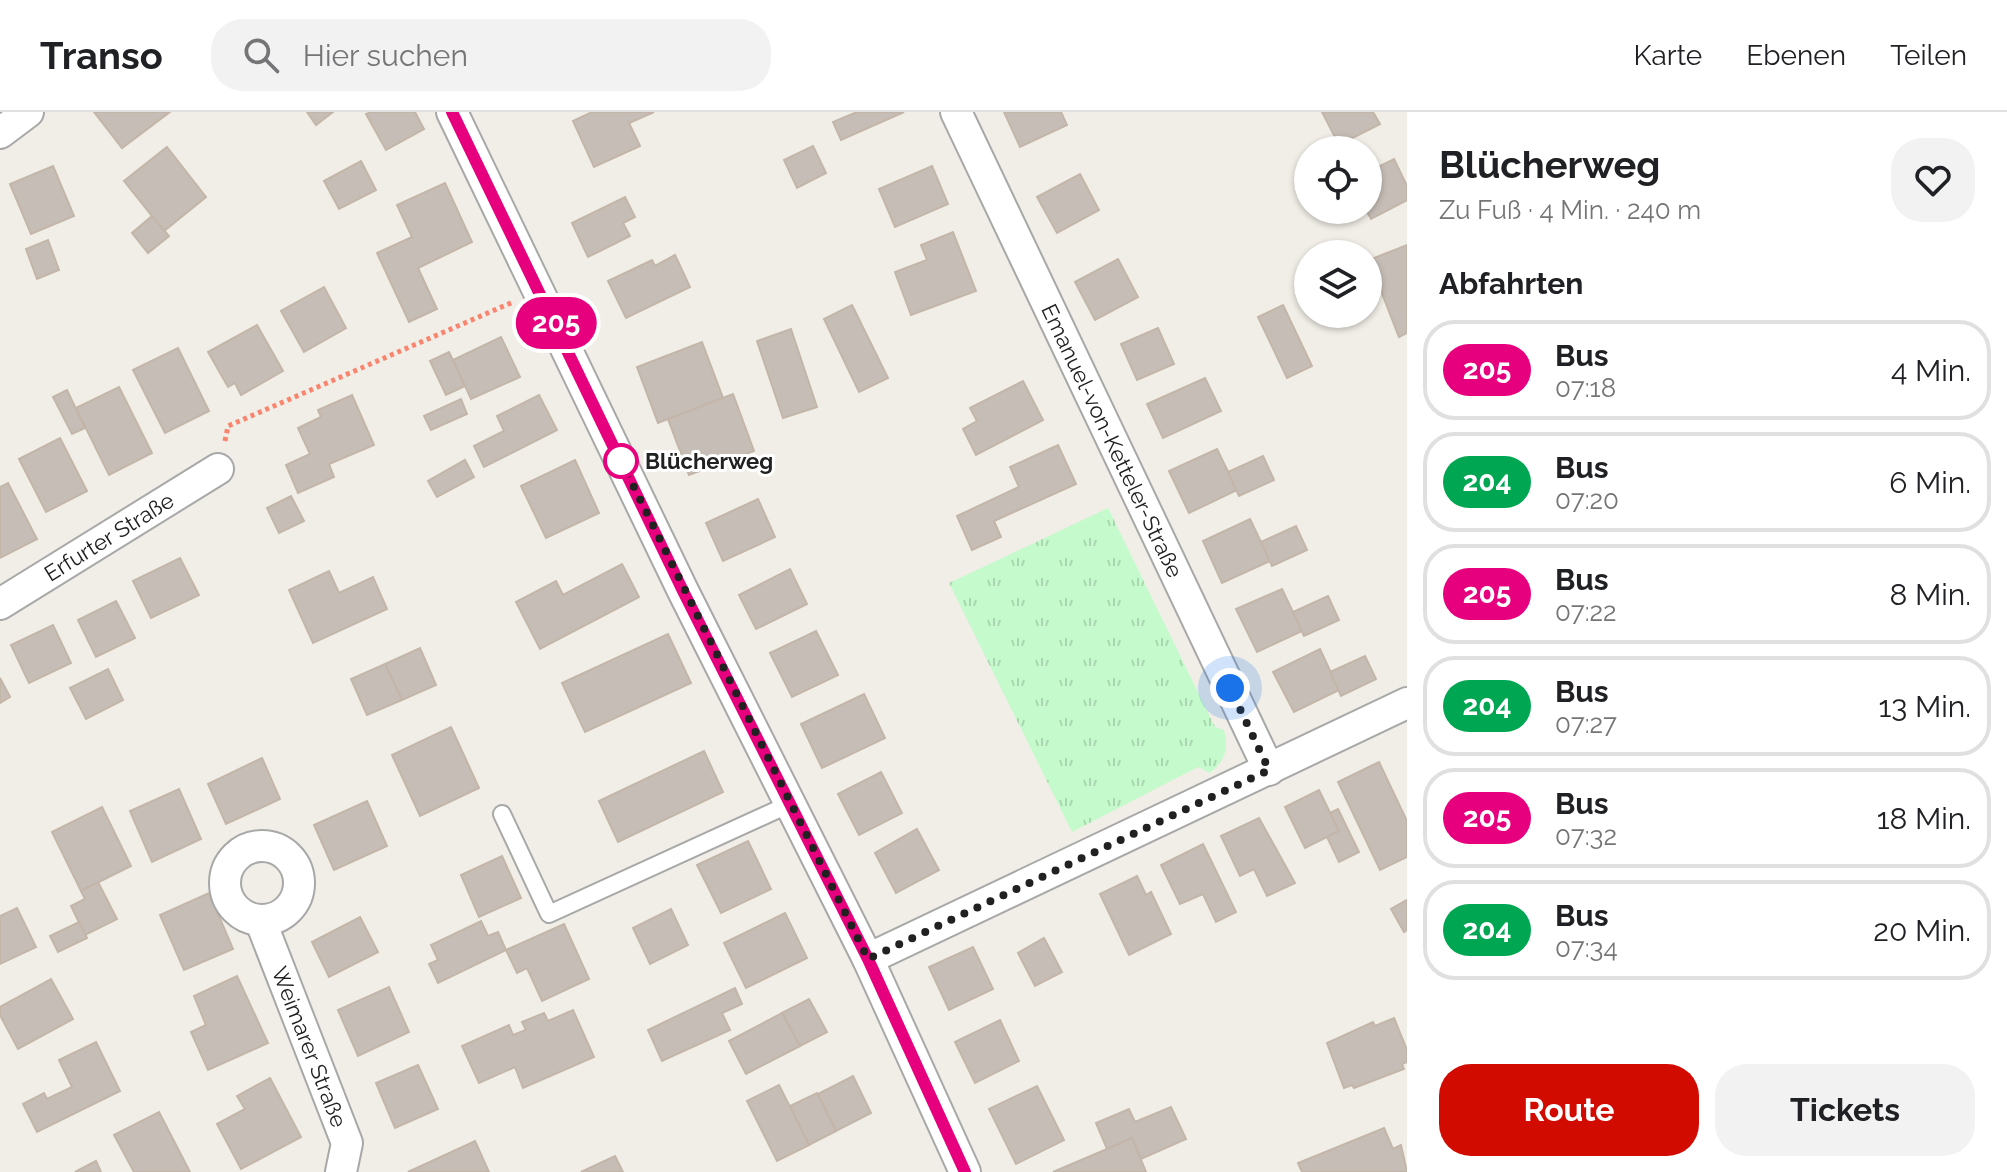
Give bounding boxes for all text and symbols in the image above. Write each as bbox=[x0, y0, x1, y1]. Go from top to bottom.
search box bbox=[211, 19, 771, 91]
text: Transo bbox=[40, 33, 163, 78]
icon: search bbox=[239, 33, 283, 77]
text: Hier suchen bbox=[303, 38, 468, 73]
text: Karte bbox=[1634, 39, 1702, 72]
text: Ebenen bbox=[1746, 39, 1846, 72]
text: Teilen bbox=[1890, 39, 1967, 72]
map controls bbox=[1294, 136, 1382, 328]
button: locate bbox=[1294, 136, 1382, 224]
button: heart bbox=[1891, 138, 1975, 222]
text: Blücherweg bbox=[1439, 142, 1660, 187]
text: Zu Fuß · 4 Min. · 240 m bbox=[1439, 195, 1701, 225]
button: layers bbox=[1294, 240, 1382, 328]
text: Abfahrten bbox=[1439, 266, 1583, 301]
line badge: 205 bbox=[510, 297, 602, 349]
street label: Emanuel-von-Ketteler-Straße bbox=[1036, 300, 1189, 582]
text: 205 bbox=[532, 306, 580, 339]
text: Bus bbox=[1555, 338, 1609, 373]
text: 205 bbox=[1463, 353, 1511, 386]
text: 4 Min. bbox=[1891, 353, 1971, 388]
text: 07:18 bbox=[1555, 373, 1616, 403]
marker: Blücherweg bbox=[604, 444, 638, 478]
place label: Blücherweg bbox=[645, 448, 773, 474]
text: Bus bbox=[1555, 450, 1609, 485]
text: 204 bbox=[1463, 465, 1511, 498]
text: 6 Min. bbox=[1889, 465, 1971, 500]
text: 07:20 bbox=[1555, 485, 1619, 515]
street label: Erfurter Straße bbox=[39, 487, 178, 586]
text: Bus bbox=[1555, 562, 1609, 597]
text: 205 bbox=[1463, 577, 1511, 610]
text: 8 Min. bbox=[1890, 577, 1971, 612]
text: 07:22 bbox=[1555, 597, 1617, 627]
your location bbox=[1210, 668, 1250, 708]
text: Bus bbox=[1555, 674, 1609, 709]
text: 204 bbox=[1463, 689, 1511, 722]
text: 13 Min. bbox=[1878, 689, 1971, 724]
text: 07:27 bbox=[1555, 709, 1617, 739]
text: Bus bbox=[1555, 786, 1609, 821]
text: 205 bbox=[1463, 801, 1511, 834]
text: 18 Min. bbox=[1877, 801, 1971, 836]
text: 07:32 bbox=[1555, 821, 1617, 851]
text: Bus bbox=[1555, 898, 1609, 933]
text: 204 bbox=[1463, 913, 1511, 946]
text: 20 Min. bbox=[1873, 913, 1971, 948]
text: 07:34 bbox=[1555, 933, 1618, 963]
street label: Weimarer Straße bbox=[267, 963, 353, 1131]
button: Route bbox=[1439, 1064, 1699, 1156]
button: Tickets bbox=[1715, 1064, 1975, 1156]

